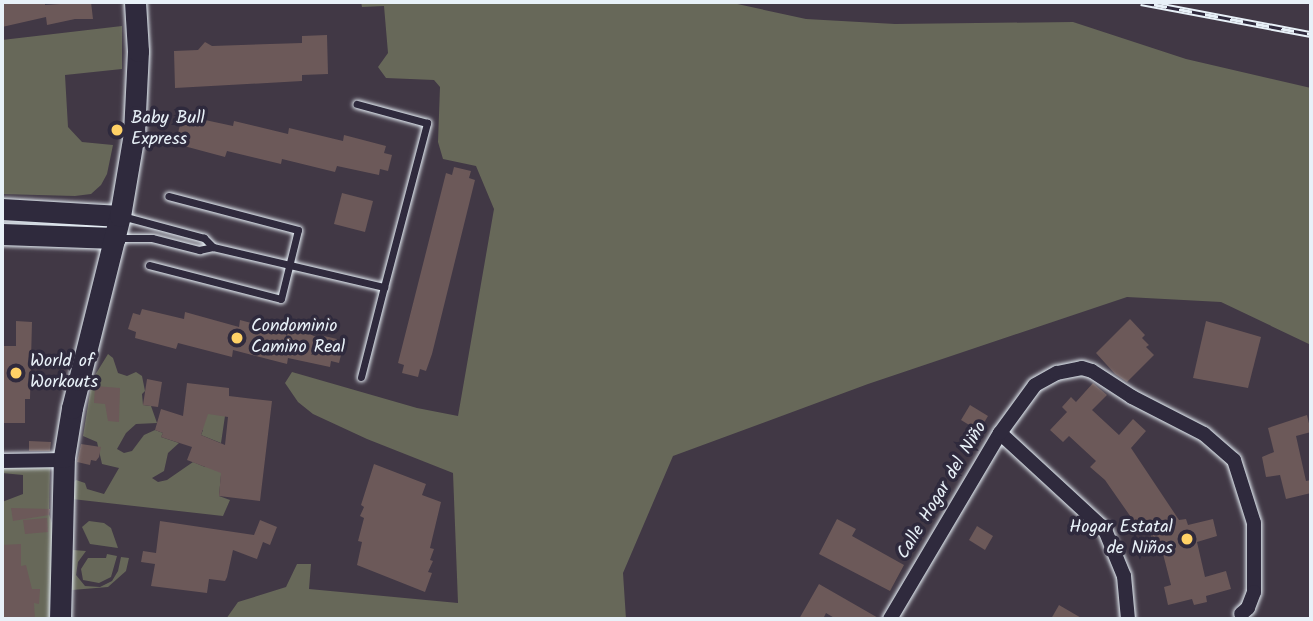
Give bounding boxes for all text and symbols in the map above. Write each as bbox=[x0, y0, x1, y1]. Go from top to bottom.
place label: Baby Bull Express bbox=[131, 109, 205, 152]
marker: Baby Bull Express bbox=[109, 122, 125, 138]
place label: Condominio Camino Real bbox=[251, 317, 345, 360]
marker: Condominio Camino Real bbox=[229, 330, 245, 346]
place label: World of Workouts bbox=[30, 352, 98, 394]
marker: World of Workouts bbox=[8, 365, 24, 381]
street label: Calle Hogar del Niño bbox=[893, 418, 993, 564]
place label: Hogar Estatal de Niños bbox=[1069, 518, 1173, 560]
marker: Hogar Estatal de Niños bbox=[1179, 531, 1195, 547]

